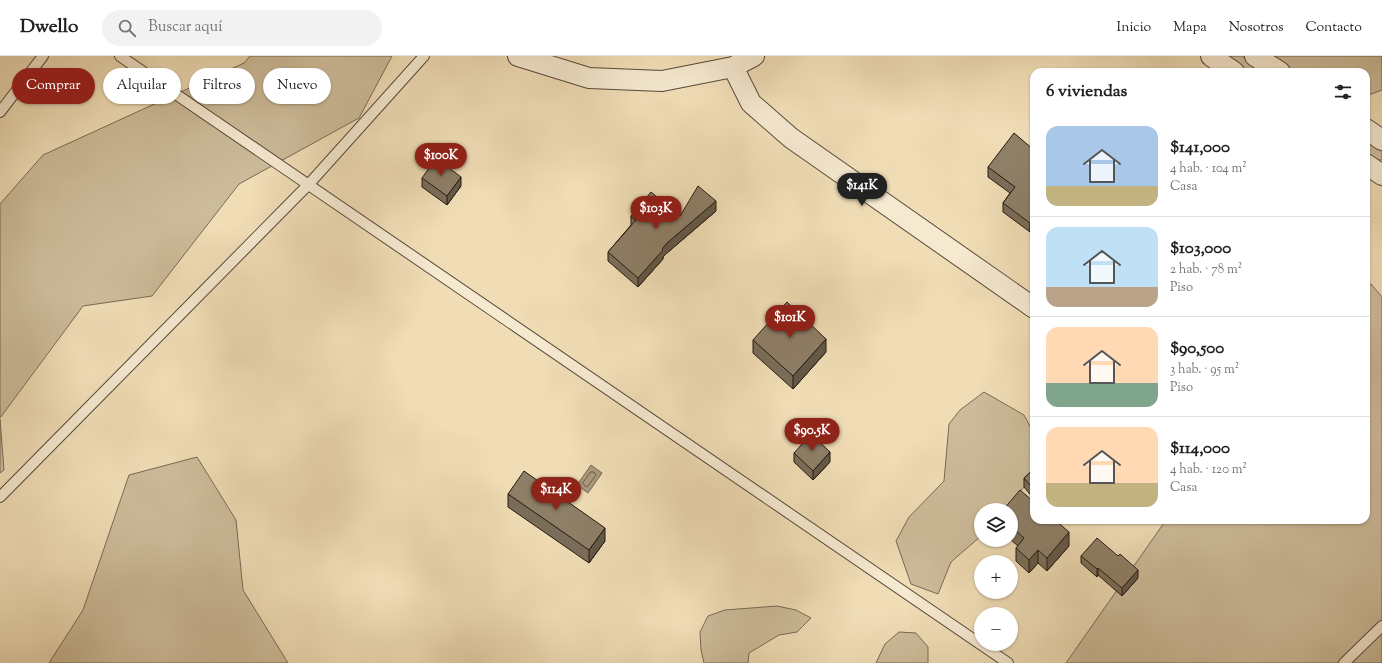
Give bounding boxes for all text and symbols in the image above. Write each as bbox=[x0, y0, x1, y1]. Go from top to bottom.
search box bbox=[102, 10, 382, 46]
text: Dwello bbox=[20, 14, 78, 41]
icon: search bbox=[116, 17, 138, 39]
text: Buscar aquí bbox=[148, 17, 222, 38]
text: Inicio bbox=[1117, 18, 1151, 38]
text: Mapa bbox=[1173, 18, 1207, 38]
text: Nosotros bbox=[1229, 18, 1284, 38]
text: Contacto bbox=[1306, 18, 1362, 38]
chip: Comprar bbox=[12, 68, 95, 104]
chip: Alquilar bbox=[103, 68, 181, 104]
chip: Filtros bbox=[189, 68, 255, 104]
chip: Nuevo bbox=[263, 68, 331, 104]
text: 6 viviendas bbox=[1046, 80, 1127, 104]
icon: filters bbox=[1332, 81, 1354, 103]
text: $141,000 bbox=[1170, 136, 1230, 160]
icon: home bbox=[1078, 142, 1126, 190]
pin: $100K bbox=[413, 143, 469, 177]
text: $100K bbox=[424, 147, 458, 165]
text: 4 hab. · 104 m² bbox=[1170, 160, 1247, 178]
pin: $141K bbox=[834, 173, 890, 207]
text: $141K bbox=[846, 177, 878, 195]
text: Casa bbox=[1170, 178, 1197, 196]
pin: $103K bbox=[628, 196, 684, 230]
text: $103K bbox=[640, 200, 672, 218]
text: $103,000 bbox=[1170, 237, 1231, 261]
icon: home bbox=[1078, 243, 1126, 291]
text: 2 hab. · 78 m² bbox=[1170, 261, 1242, 279]
text: Piso bbox=[1170, 279, 1193, 297]
pin: $101K bbox=[762, 305, 818, 339]
text: $101K bbox=[774, 309, 806, 327]
text: $90,500 bbox=[1170, 337, 1224, 361]
icon: home bbox=[1078, 343, 1126, 391]
text: 3 hab. · 95 m² bbox=[1170, 361, 1239, 379]
text: Piso bbox=[1170, 379, 1193, 397]
pin: $90.5K bbox=[779, 418, 845, 452]
text: $90.5K bbox=[794, 422, 830, 440]
text: $114,000 bbox=[1170, 437, 1230, 461]
icon: home bbox=[1078, 443, 1126, 491]
text: 4 hab. · 120 m² bbox=[1170, 461, 1247, 479]
pin: $114K bbox=[528, 477, 584, 511]
text: Casa bbox=[1170, 479, 1197, 497]
text: $114K bbox=[540, 481, 572, 499]
map controls bbox=[974, 503, 1018, 651]
button: layers bbox=[974, 503, 1018, 547]
button: + bbox=[974, 555, 1018, 599]
button: − bbox=[974, 607, 1018, 651]

